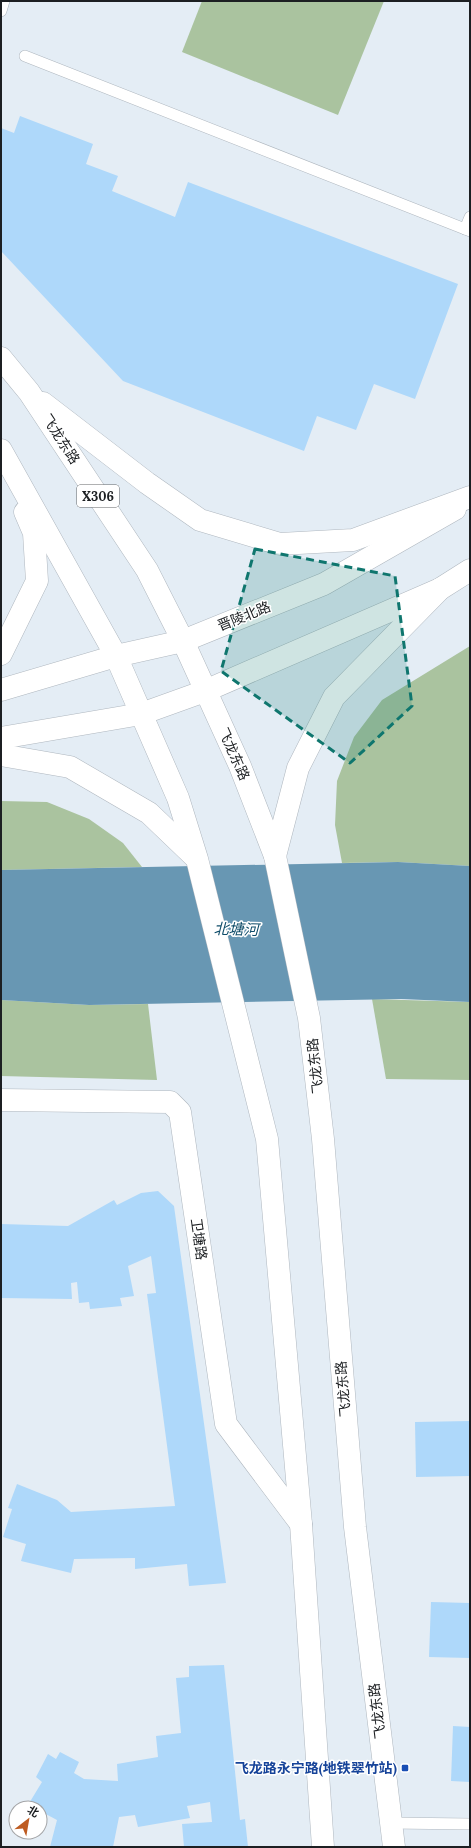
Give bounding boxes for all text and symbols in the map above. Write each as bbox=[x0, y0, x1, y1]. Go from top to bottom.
street label: 飞龙东路 bbox=[38, 411, 84, 467]
road number: X306 bbox=[77, 485, 119, 507]
street label: 晋陵北路 bbox=[215, 597, 273, 635]
street label: 飞龙东路 bbox=[214, 725, 254, 783]
water label: 北塘河 bbox=[213, 919, 262, 939]
street label: 飞龙东路 bbox=[303, 1037, 327, 1095]
street label: 卫塘路 bbox=[187, 1217, 211, 1261]
street label: 飞龙东路 bbox=[332, 1360, 354, 1418]
street label: 飞龙东路 bbox=[365, 1682, 389, 1740]
place label: 飞龙路永宁路(地铁翠竹站) bbox=[235, 1759, 397, 1777]
marker: 飞龙路永宁路(地铁翠竹站) bbox=[400, 1763, 410, 1773]
north arrow bbox=[8, 1800, 48, 1840]
text: 北 bbox=[25, 1803, 41, 1820]

